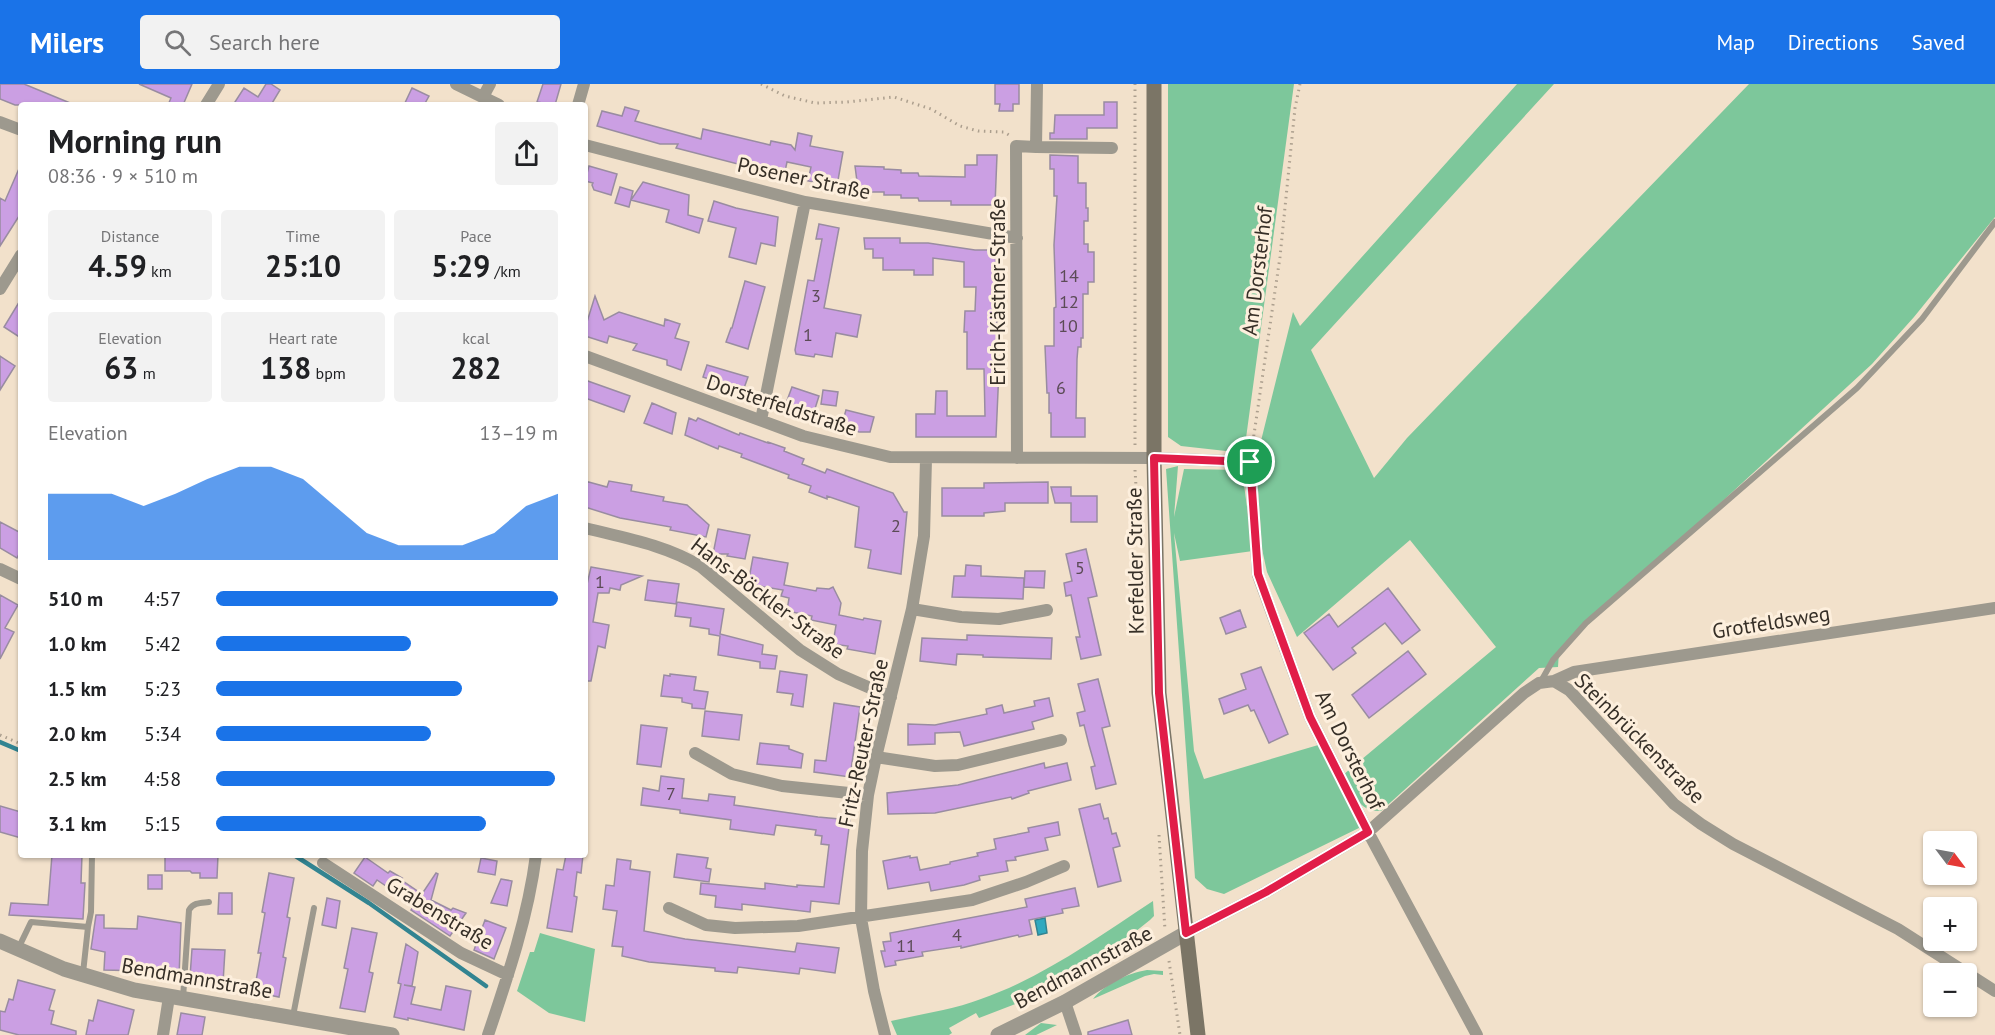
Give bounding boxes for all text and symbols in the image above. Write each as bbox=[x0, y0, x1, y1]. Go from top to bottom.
search box bbox=[140, 15, 560, 69]
text: Milers bbox=[30, 24, 104, 61]
icon: search bbox=[161, 26, 194, 59]
text: Search here bbox=[209, 28, 320, 56]
text: Map bbox=[1716, 29, 1755, 56]
text: Directions bbox=[1788, 29, 1879, 56]
text: Saved bbox=[1912, 29, 1965, 56]
text: Morning run bbox=[48, 119, 222, 162]
button: share bbox=[495, 122, 558, 185]
street label: Posener Straße bbox=[735, 151, 873, 205]
text: 08:36 · 9 × 510 m bbox=[48, 163, 198, 189]
street label: Erich-Kästner-Straße bbox=[984, 198, 1011, 386]
street label: Am Dorsterhof bbox=[1236, 204, 1278, 337]
text: Distance bbox=[101, 226, 159, 246]
text: Time bbox=[286, 226, 320, 246]
text: Pace bbox=[460, 226, 492, 246]
text: 4.59 bbox=[88, 246, 147, 285]
text: 25:10 bbox=[265, 246, 341, 285]
text: 5:29 bbox=[431, 246, 490, 285]
text: km bbox=[147, 261, 172, 281]
text: /km bbox=[490, 261, 521, 281]
house number: 14 bbox=[1059, 264, 1079, 287]
house number: 3 bbox=[811, 284, 821, 307]
house number: 12 bbox=[1059, 290, 1079, 313]
house number: 10 bbox=[1058, 314, 1078, 337]
house number: 1 bbox=[803, 323, 813, 346]
text: Elevation bbox=[98, 328, 162, 348]
text: Heart rate bbox=[268, 328, 338, 348]
text: kcal bbox=[462, 328, 490, 348]
text: 63 bbox=[104, 348, 138, 387]
text: 138 bbox=[260, 348, 311, 387]
text: 282 bbox=[450, 348, 502, 387]
text: m bbox=[138, 363, 156, 383]
text: bpm bbox=[311, 363, 346, 383]
street label: Dorsterfeldstraße bbox=[703, 368, 861, 442]
house number: 6 bbox=[1056, 376, 1066, 399]
text: Elevation bbox=[48, 420, 128, 446]
text: 13–19 m bbox=[480, 420, 558, 446]
pin bbox=[1224, 436, 1275, 487]
icon: arrive bbox=[1233, 445, 1266, 478]
street label: Krefelder Straße bbox=[1120, 487, 1150, 635]
house number: 2 bbox=[891, 514, 901, 537]
street label: Hans-Böckler-Straße bbox=[686, 531, 850, 665]
house number: 5 bbox=[1075, 556, 1085, 579]
house number: 1 bbox=[595, 570, 605, 593]
text: 510 m bbox=[48, 586, 103, 612]
text: 4:57 bbox=[144, 586, 181, 612]
street label: Grotfeldsweg bbox=[1710, 599, 1832, 645]
text: 1.0 km bbox=[48, 631, 107, 657]
text: 5:42 bbox=[144, 631, 181, 657]
street label: Fritz-Reuter-Straße bbox=[832, 656, 894, 830]
street label: Steinbrückenstraße bbox=[1569, 667, 1711, 809]
text: 1.5 km bbox=[48, 676, 107, 702]
text: 5:23 bbox=[144, 676, 181, 702]
street label: Am Dorsterhof bbox=[1309, 686, 1391, 815]
text: 2.0 km bbox=[48, 721, 107, 747]
text: 5:34 bbox=[144, 721, 181, 747]
text: 2.5 km bbox=[48, 766, 107, 792]
text: 4:58 bbox=[144, 766, 181, 792]
house number: 7 bbox=[666, 782, 676, 805]
text: 3.1 km bbox=[48, 811, 107, 837]
text: 5:15 bbox=[144, 811, 181, 837]
north arrow bbox=[1923, 831, 1977, 885]
map controls bbox=[1923, 831, 1977, 1017]
street label: Grabenstraße bbox=[381, 870, 499, 956]
button: + bbox=[1923, 897, 1977, 951]
street label: Bendmannstraße bbox=[1009, 919, 1157, 1015]
house number: 4 bbox=[952, 923, 962, 946]
house number: 11 bbox=[896, 934, 916, 957]
street label: Bendmannstraße bbox=[119, 951, 275, 1005]
button: − bbox=[1923, 963, 1977, 1017]

